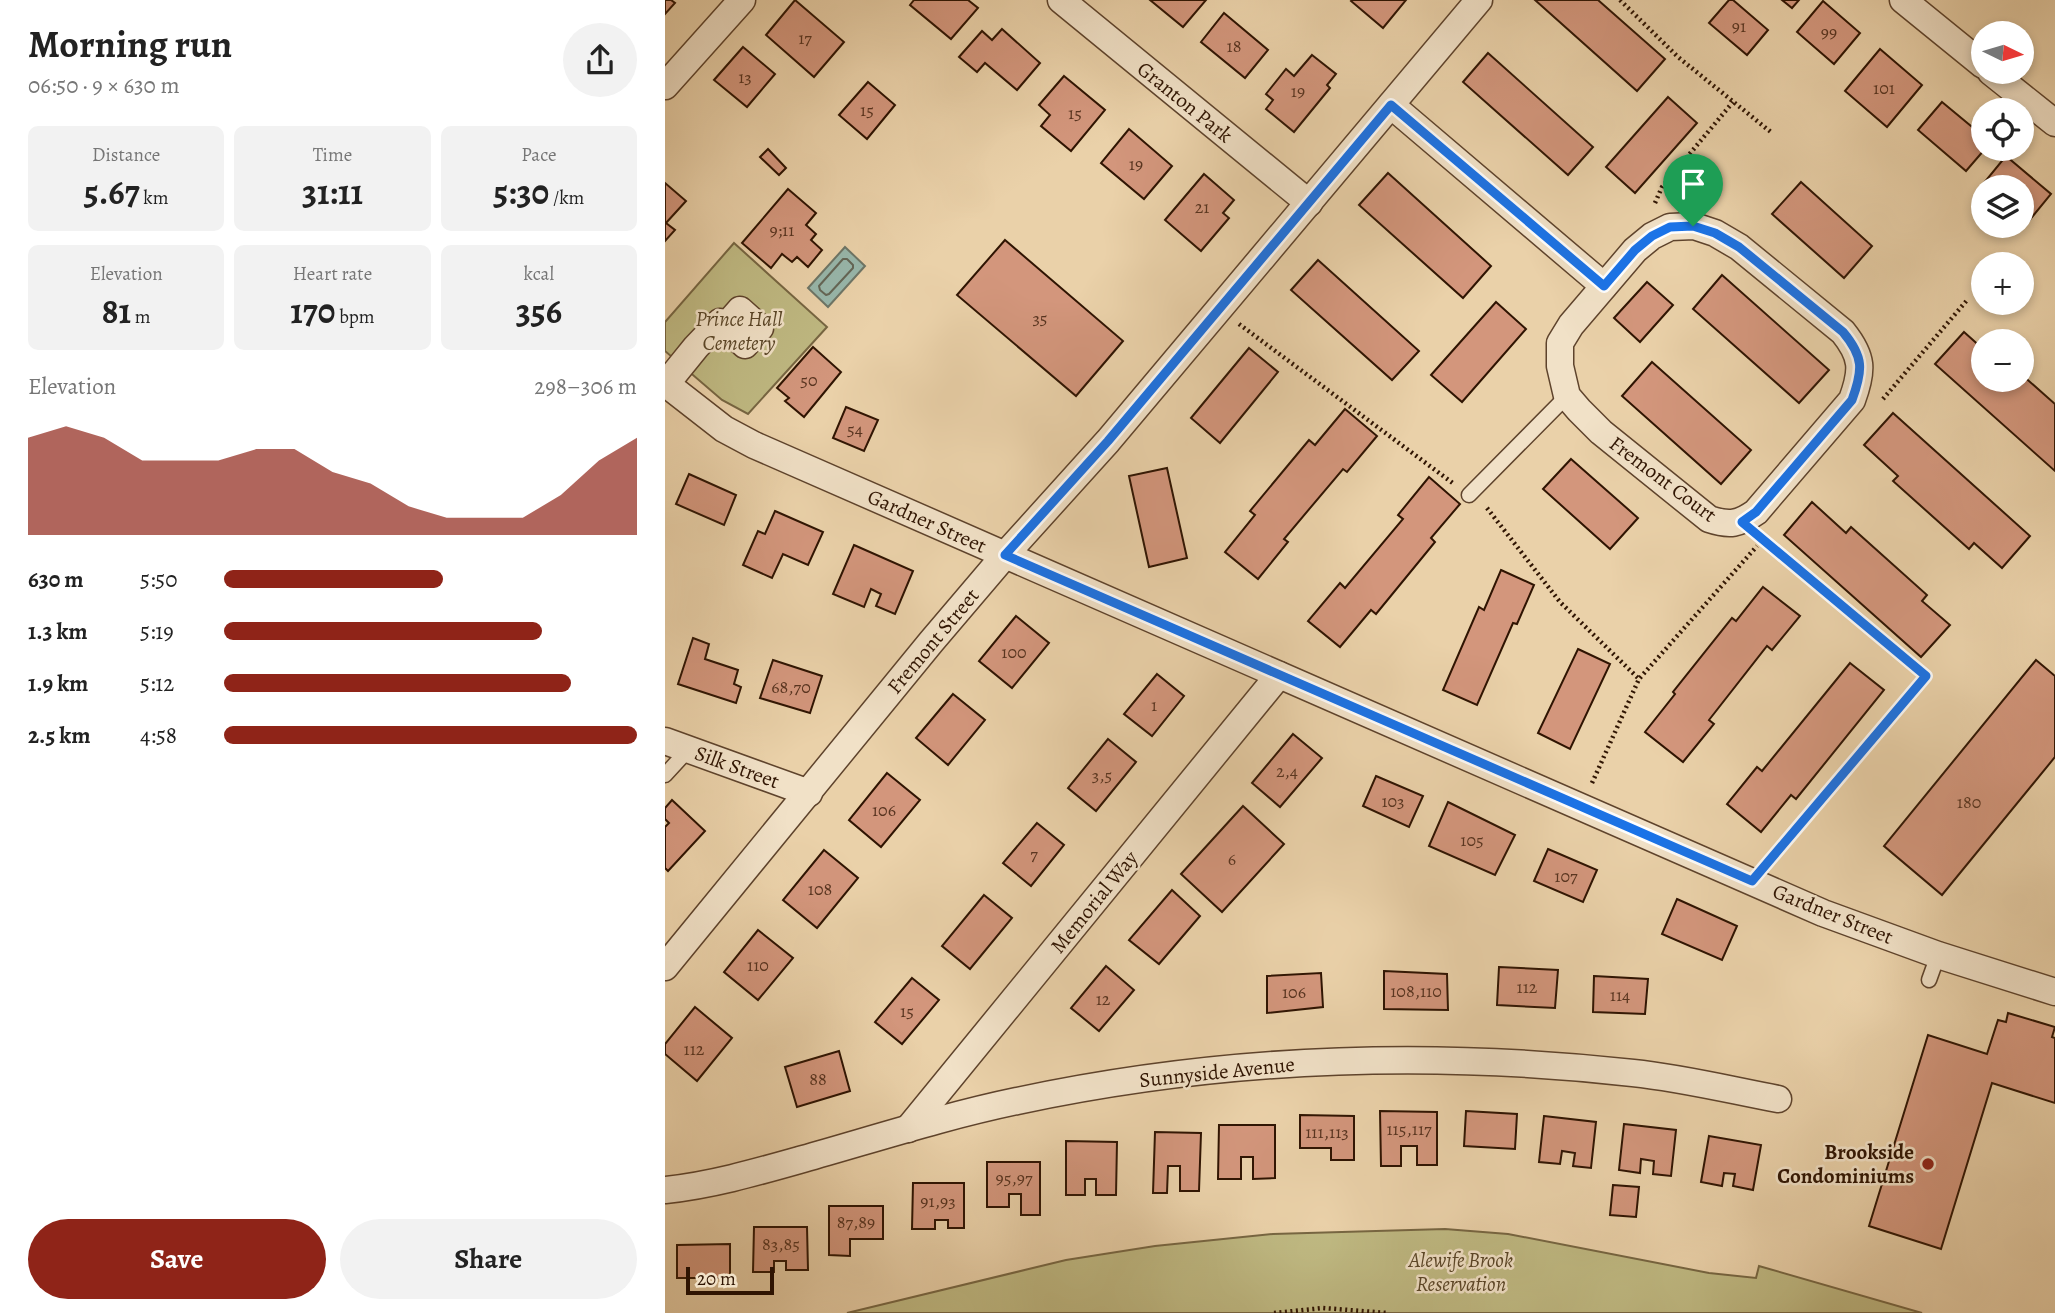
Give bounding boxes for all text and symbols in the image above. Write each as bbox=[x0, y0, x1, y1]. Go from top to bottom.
house number: 91 bbox=[1732, 14, 1746, 38]
text: Morning run bbox=[28, 18, 232, 70]
house number: 99 bbox=[1821, 20, 1837, 44]
north arrow bbox=[1971, 21, 2033, 84]
map controls bbox=[1971, 21, 2034, 392]
button: share bbox=[563, 23, 637, 97]
house number: 17 bbox=[798, 26, 812, 50]
house number: 18 bbox=[1227, 34, 1241, 58]
street label: Granton Park bbox=[1131, 55, 1239, 149]
house number: 13 bbox=[738, 65, 752, 89]
text: 06:50 · 9 × 630 m bbox=[28, 70, 180, 101]
house number: 101 bbox=[1873, 76, 1895, 100]
house number: 19 bbox=[1291, 79, 1305, 103]
house number: 15 bbox=[860, 98, 874, 122]
button: locate bbox=[1971, 98, 2034, 161]
house number: 15 bbox=[1068, 101, 1082, 125]
text: Distance bbox=[92, 142, 160, 168]
text: Time bbox=[313, 142, 352, 168]
text: Pace bbox=[521, 142, 556, 168]
house number: 19 bbox=[1129, 152, 1143, 176]
pin bbox=[1663, 154, 1723, 226]
icon: arrive bbox=[1674, 165, 1712, 203]
text: 5.67 bbox=[84, 168, 140, 216]
text: 31:11 bbox=[302, 168, 363, 216]
text: 5:30 bbox=[493, 168, 549, 216]
button: layers bbox=[1971, 175, 2034, 238]
text: km bbox=[140, 185, 169, 211]
text: /km bbox=[549, 185, 584, 211]
house number: 21 bbox=[1195, 195, 1209, 219]
house number: 9;11 bbox=[770, 218, 794, 242]
button: + bbox=[1971, 252, 2034, 315]
text: Elevation bbox=[90, 261, 163, 287]
text: Heart rate bbox=[293, 261, 372, 287]
text: kcal bbox=[524, 261, 554, 287]
text: 81 bbox=[102, 287, 131, 335]
text: 170 bbox=[290, 287, 335, 335]
text: 356 bbox=[516, 287, 562, 335]
text: m bbox=[131, 304, 151, 330]
text: bpm bbox=[335, 304, 375, 330]
park label: Prince Hall Cemetery bbox=[695, 305, 783, 357]
house number: 35 bbox=[1032, 306, 1048, 330]
button: − bbox=[1971, 329, 2034, 392]
house number: 50 bbox=[800, 368, 818, 392]
text: Elevation bbox=[28, 371, 116, 402]
text: 298–306 m bbox=[534, 371, 637, 402]
house number: 54 bbox=[847, 417, 863, 441]
street label: Fremont Court bbox=[1604, 429, 1722, 529]
street label: Gardner Street bbox=[863, 482, 991, 560]
text: 630 m bbox=[28, 564, 83, 595]
text: 5:50 bbox=[140, 564, 178, 595]
street label: Fremont Street bbox=[881, 582, 985, 700]
text: 1.3 km bbox=[28, 616, 88, 647]
text: 5:19 bbox=[140, 616, 174, 647]
house number: 100 bbox=[1001, 640, 1027, 664]
text: 1.9 km bbox=[28, 668, 88, 699]
text: 5:12 bbox=[140, 668, 174, 699]
house number: 68,70 bbox=[771, 675, 811, 699]
house number: 1 bbox=[1151, 693, 1157, 717]
text: 2.5 km bbox=[28, 720, 90, 751]
text: 4:58 bbox=[140, 720, 177, 751]
street label: Silk Street bbox=[691, 739, 783, 795]
house number: 2,4 bbox=[1276, 759, 1298, 783]
house number: 3,5 bbox=[1092, 763, 1112, 787]
house number: 103 bbox=[1381, 789, 1405, 813]
house number: 180 bbox=[1957, 790, 1981, 814]
house number: 106 bbox=[872, 798, 896, 822]
house number: 105 bbox=[1460, 828, 1484, 852]
house number: 7 bbox=[1030, 842, 1038, 866]
street label: Memorial Way bbox=[1044, 844, 1144, 959]
house number: 6 bbox=[1228, 847, 1236, 871]
house number: 107 bbox=[1554, 864, 1578, 888]
house number: 108 bbox=[808, 877, 832, 901]
street label: Gardner Street bbox=[1769, 877, 1897, 951]
house number: 110 bbox=[747, 953, 769, 977]
house number: 112 bbox=[1517, 975, 1538, 999]
house number: 108,110 bbox=[1390, 979, 1442, 1003]
house number: 106 bbox=[1282, 980, 1306, 1004]
house number: 114 bbox=[1610, 983, 1630, 1007]
house number: 12 bbox=[1096, 987, 1111, 1011]
house number: 15 bbox=[900, 999, 914, 1023]
house number: 112 bbox=[684, 1037, 705, 1061]
street label: Sunnyside Avenue bbox=[1138, 1050, 1296, 1094]
house number: 88 bbox=[809, 1067, 827, 1091]
house number: 115,117 bbox=[1386, 1117, 1432, 1141]
house number: 111,113 bbox=[1305, 1120, 1349, 1144]
place label: Brookside Condominiums bbox=[1777, 1138, 1914, 1190]
marker: Brookside Condominiums bbox=[1920, 1156, 1936, 1172]
house number: 95,97 bbox=[996, 1166, 1033, 1190]
house number: 91,93 bbox=[920, 1189, 956, 1213]
house number: 87,89 bbox=[837, 1210, 875, 1234]
button: Save bbox=[28, 1219, 326, 1299]
button: Share bbox=[340, 1219, 637, 1299]
house number: 83,85 bbox=[762, 1232, 800, 1256]
park label: Alewife Brook Reservation bbox=[1408, 1246, 1513, 1298]
scale bar bbox=[686, 1264, 773, 1296]
text: 20 m bbox=[697, 1266, 736, 1292]

